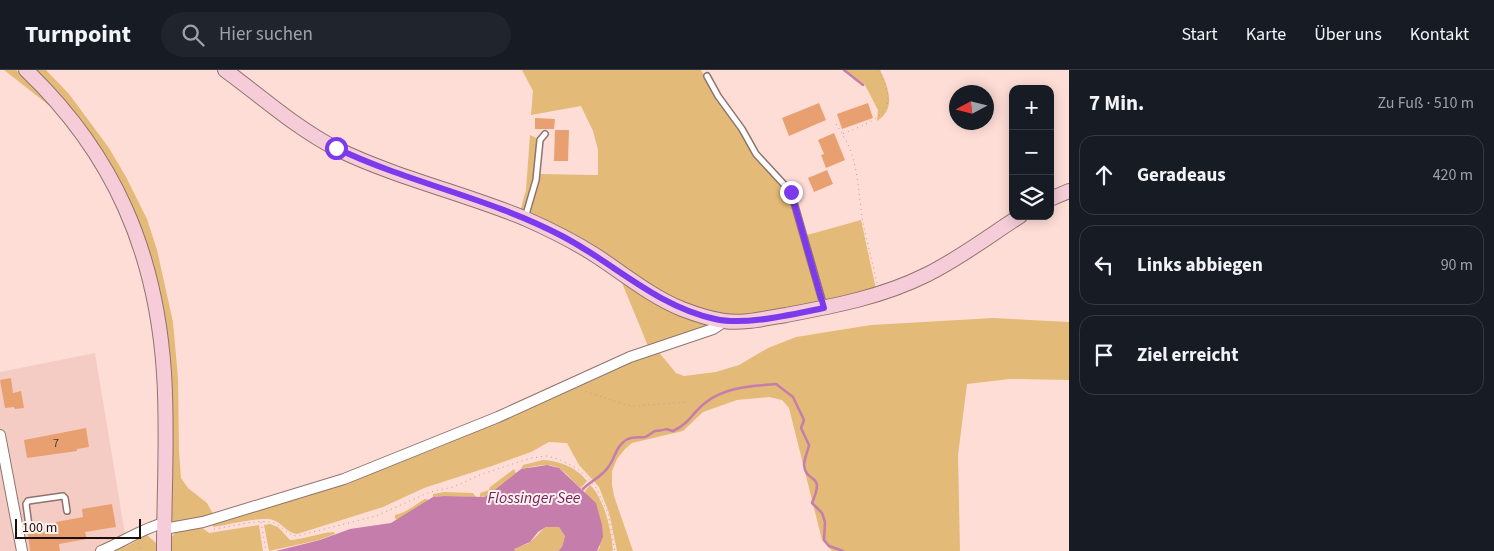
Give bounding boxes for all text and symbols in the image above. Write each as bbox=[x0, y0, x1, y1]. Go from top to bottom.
search box bbox=[161, 12, 511, 57]
text: Turnpoint bbox=[25, 17, 131, 52]
icon: search bbox=[179, 21, 207, 49]
text: Hier suchen bbox=[219, 21, 313, 48]
text: Start bbox=[1181, 22, 1218, 47]
text: Karte bbox=[1246, 22, 1286, 47]
text: Über uns bbox=[1314, 22, 1382, 47]
text: Kontakt bbox=[1410, 22, 1469, 47]
north arrow bbox=[949, 85, 994, 130]
map controls bbox=[1009, 85, 1054, 220]
button: + bbox=[1009, 85, 1054, 130]
text: 7 Min. bbox=[1089, 88, 1144, 118]
text: Zu Fuß · 510 m bbox=[1378, 92, 1474, 114]
button: − bbox=[1009, 130, 1054, 175]
route start bbox=[325, 137, 348, 160]
icon: ahead bbox=[1090, 161, 1118, 189]
text: Geradeaus bbox=[1137, 162, 1226, 189]
text: 420 m bbox=[1433, 164, 1473, 186]
button: layers bbox=[1009, 175, 1054, 220]
route end bbox=[780, 181, 803, 204]
icon: left bbox=[1090, 251, 1118, 279]
text: Links abbiegen bbox=[1137, 252, 1263, 279]
text: 90 m bbox=[1441, 254, 1473, 276]
icon: arrive bbox=[1090, 341, 1118, 369]
text: Ziel erreicht bbox=[1137, 342, 1238, 369]
house number: 7 bbox=[53, 435, 59, 452]
water label: Flossinger See bbox=[487, 487, 581, 509]
scale bar bbox=[15, 516, 141, 539]
text: 100 m bbox=[22, 518, 57, 538]

